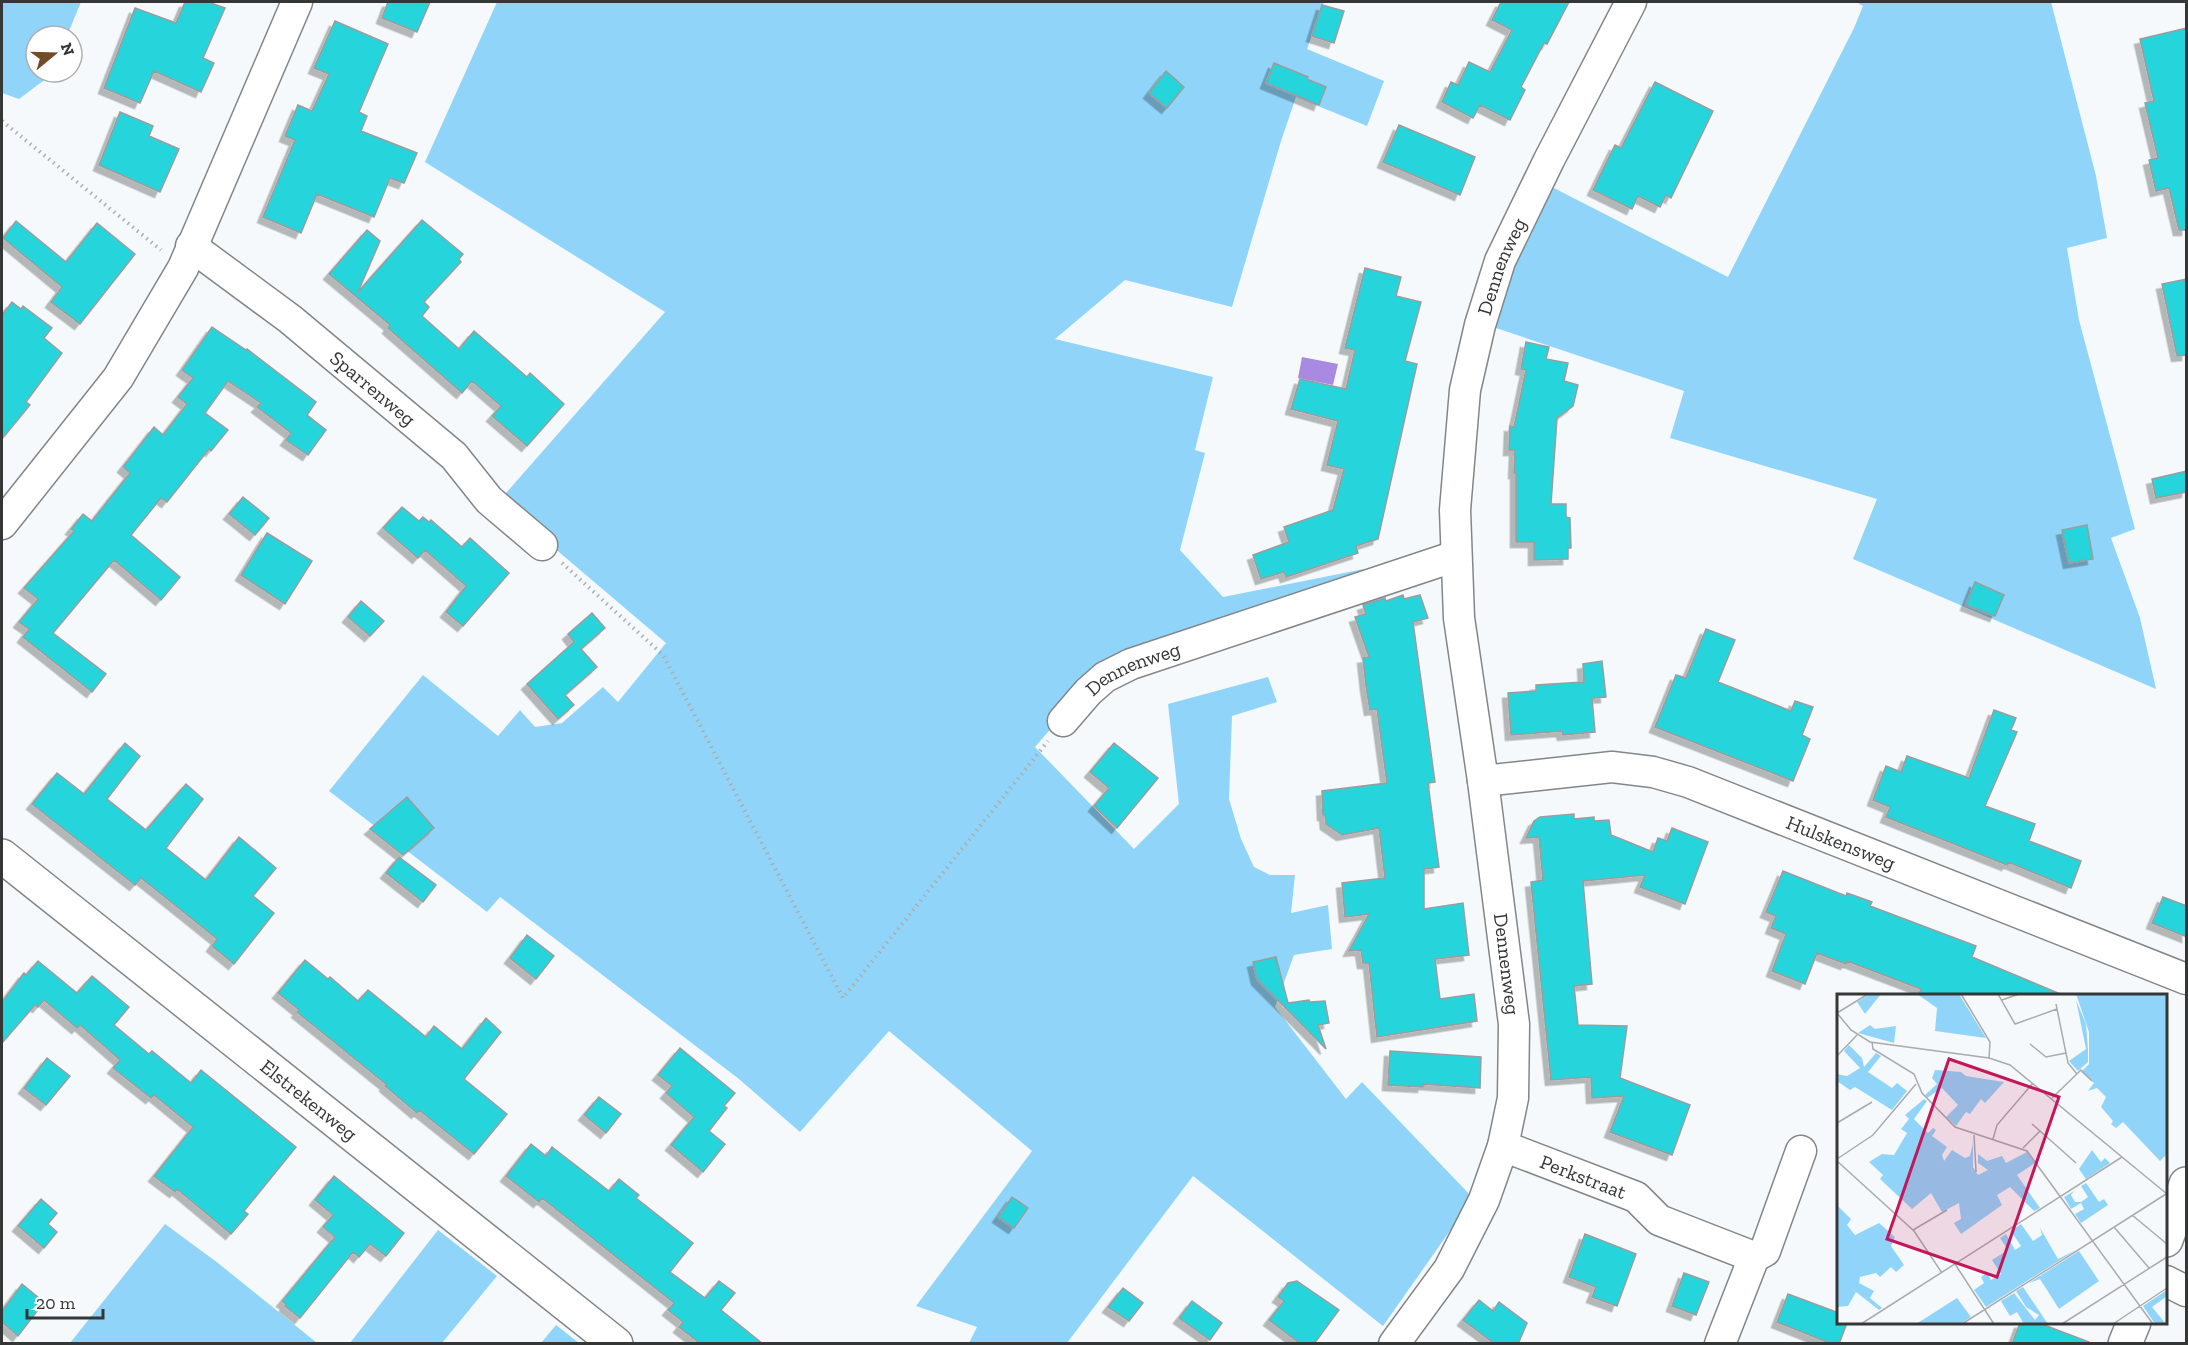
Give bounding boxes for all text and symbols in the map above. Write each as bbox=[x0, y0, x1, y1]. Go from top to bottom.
north arrow bbox=[24, 24, 84, 84]
text: N bbox=[57, 40, 79, 58]
street label: Dennenweg bbox=[1472, 214, 1531, 318]
street label: Sparrenweg bbox=[325, 346, 421, 431]
street label: Dennenweg bbox=[1080, 636, 1183, 701]
street label: Hulskensweg bbox=[1783, 810, 1899, 875]
street label: Dennenweg bbox=[1489, 912, 1525, 1016]
inset map bbox=[1837, 994, 2167, 1324]
street label: Elstrekenweg bbox=[256, 1054, 362, 1146]
street label: Perkstraat bbox=[1537, 1149, 1630, 1204]
scale bar bbox=[27, 1282, 104, 1320]
text: 20 m bbox=[36, 1292, 76, 1314]

